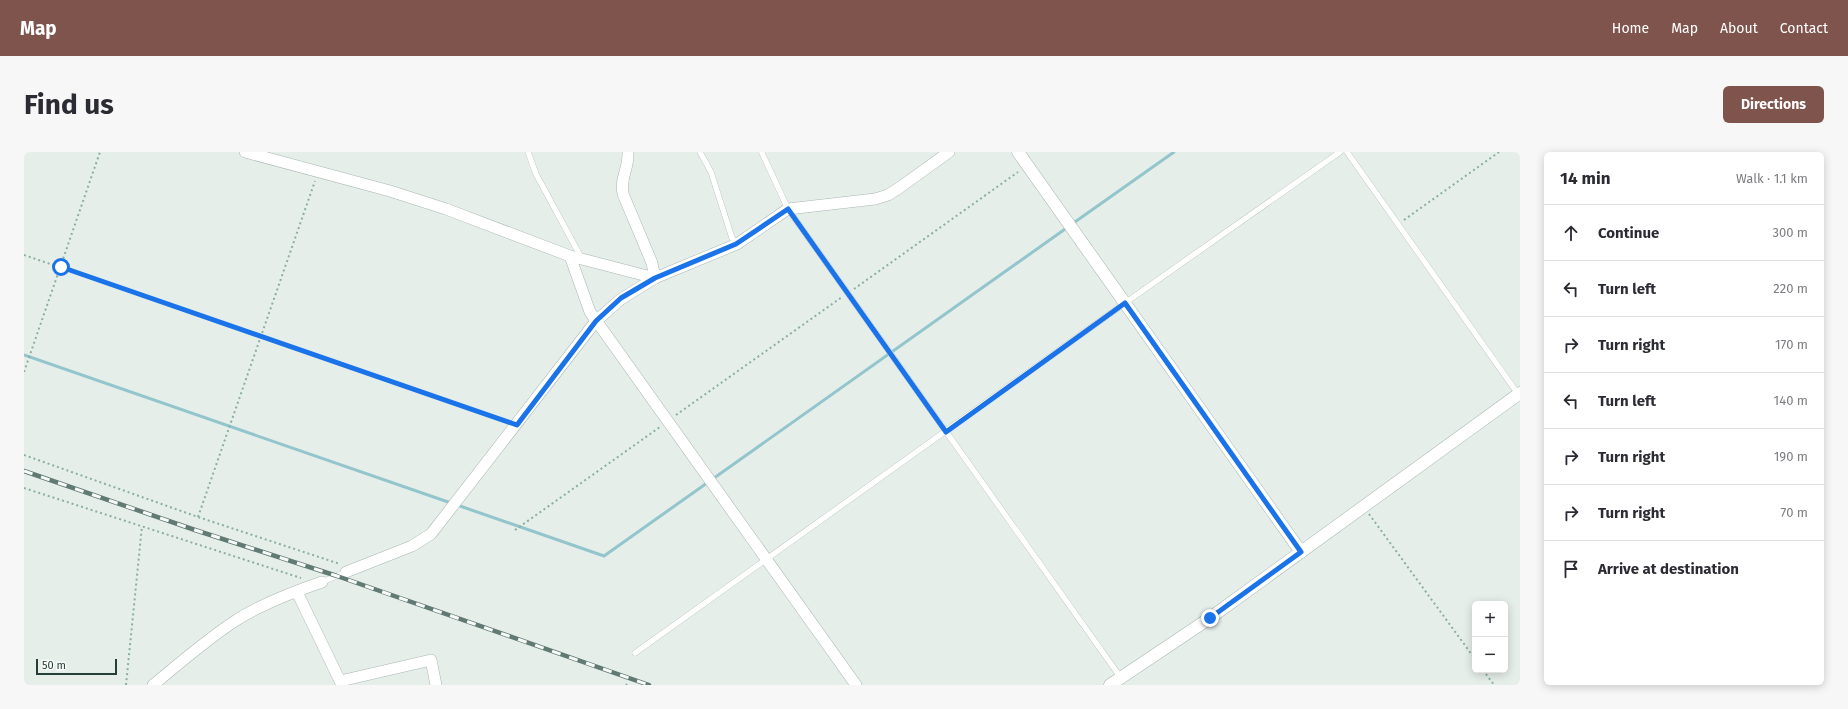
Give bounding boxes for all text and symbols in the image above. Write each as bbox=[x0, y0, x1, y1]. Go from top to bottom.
text: Map bbox=[20, 17, 57, 40]
text: Home bbox=[1612, 20, 1649, 37]
text: Map bbox=[1671, 20, 1698, 37]
text: About bbox=[1720, 20, 1758, 37]
text: Contact bbox=[1780, 20, 1828, 37]
button: Directions bbox=[1723, 86, 1824, 123]
text: Find us bbox=[24, 88, 114, 121]
text: 14 min bbox=[1560, 168, 1611, 189]
text: Walk · 1.1 km bbox=[1736, 171, 1808, 186]
icon: ahead bbox=[1560, 222, 1582, 244]
text: Continue bbox=[1598, 224, 1659, 242]
text: 300 m bbox=[1772, 225, 1808, 240]
route start bbox=[52, 258, 70, 276]
icon: left bbox=[1560, 278, 1582, 300]
text: Turn left bbox=[1598, 280, 1656, 298]
text: 220 m bbox=[1773, 281, 1808, 296]
icon: right bbox=[1560, 334, 1582, 356]
text: Turn right bbox=[1598, 336, 1665, 354]
text: 170 m bbox=[1775, 337, 1808, 352]
icon: left bbox=[1560, 390, 1582, 412]
text: Turn left bbox=[1598, 392, 1656, 410]
text: 140 m bbox=[1774, 393, 1808, 408]
icon: right bbox=[1560, 446, 1582, 468]
text: Turn right bbox=[1598, 448, 1665, 466]
text: 190 m bbox=[1774, 449, 1808, 464]
icon: right bbox=[1560, 502, 1582, 524]
text: Turn right bbox=[1598, 504, 1665, 522]
text: 70 m bbox=[1781, 505, 1808, 520]
icon: arrive bbox=[1560, 558, 1582, 580]
text: Arrive at destination bbox=[1598, 560, 1739, 578]
map controls bbox=[1472, 601, 1508, 673]
button: + bbox=[1472, 601, 1508, 637]
route end bbox=[1201, 609, 1219, 627]
button: − bbox=[1472, 637, 1508, 673]
scale bar bbox=[36, 657, 117, 676]
text: 50 m bbox=[42, 659, 66, 672]

